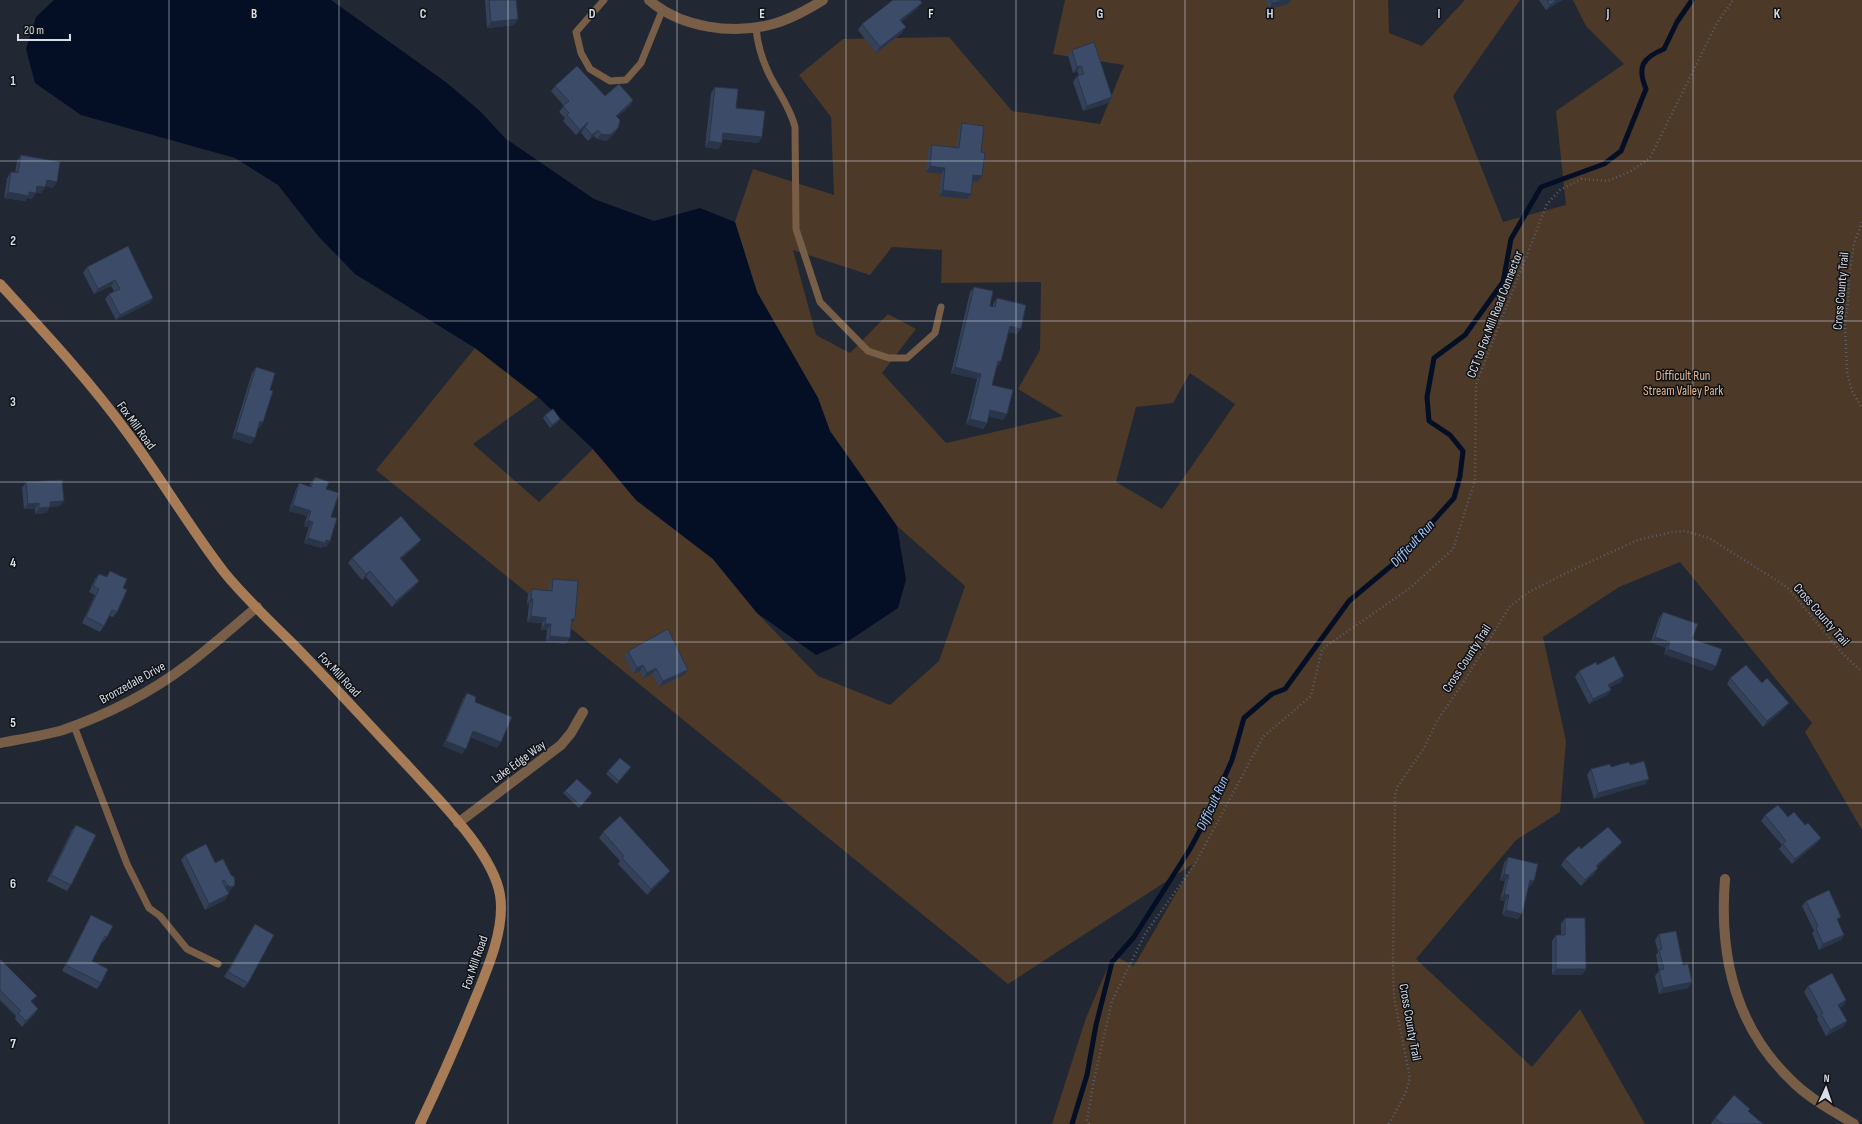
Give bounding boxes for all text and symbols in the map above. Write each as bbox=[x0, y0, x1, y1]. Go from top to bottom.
text: B bbox=[251, 6, 257, 22]
text: C bbox=[420, 6, 427, 22]
text: D bbox=[589, 6, 596, 22]
text: E bbox=[759, 6, 765, 22]
text: F bbox=[928, 6, 934, 22]
text: G bbox=[1097, 6, 1104, 22]
text: H bbox=[1267, 6, 1274, 22]
text: I bbox=[1438, 6, 1441, 22]
text: J bbox=[1606, 6, 1610, 22]
text: K bbox=[1774, 6, 1781, 22]
scale bar bbox=[18, 16, 70, 42]
text: 20 m bbox=[24, 23, 44, 38]
text: 1 bbox=[10, 73, 16, 89]
text: 2 bbox=[10, 233, 16, 249]
street label: CCT to Fox Mill Road Connector bbox=[1463, 248, 1527, 380]
street label: Cross County Trail bbox=[1830, 252, 1852, 331]
park label: Difficult Run Stream Valley Park bbox=[1643, 368, 1723, 399]
text: 3 bbox=[10, 394, 16, 410]
street label: Fox Mill Road bbox=[113, 398, 159, 453]
water label: Difficult Run bbox=[1386, 516, 1438, 570]
text: 4 bbox=[10, 555, 16, 571]
street label: Cross County Trail bbox=[1790, 580, 1853, 649]
street label: Cross County Trail bbox=[1439, 622, 1495, 696]
street label: Fox Mill Road bbox=[314, 649, 364, 701]
street label: Bronzedale Drive bbox=[97, 658, 168, 708]
text: 5 bbox=[10, 715, 16, 731]
street label: Lake Edge Way bbox=[488, 737, 549, 787]
water label: Difficult Run bbox=[1193, 773, 1232, 833]
text: 6 bbox=[10, 876, 16, 892]
street label: Fox Mill Road bbox=[458, 933, 492, 991]
street label: Cross County Trail bbox=[1395, 982, 1425, 1062]
text: 7 bbox=[10, 1036, 16, 1052]
north arrow bbox=[1806, 1068, 1846, 1108]
text: N bbox=[1823, 1072, 1830, 1085]

